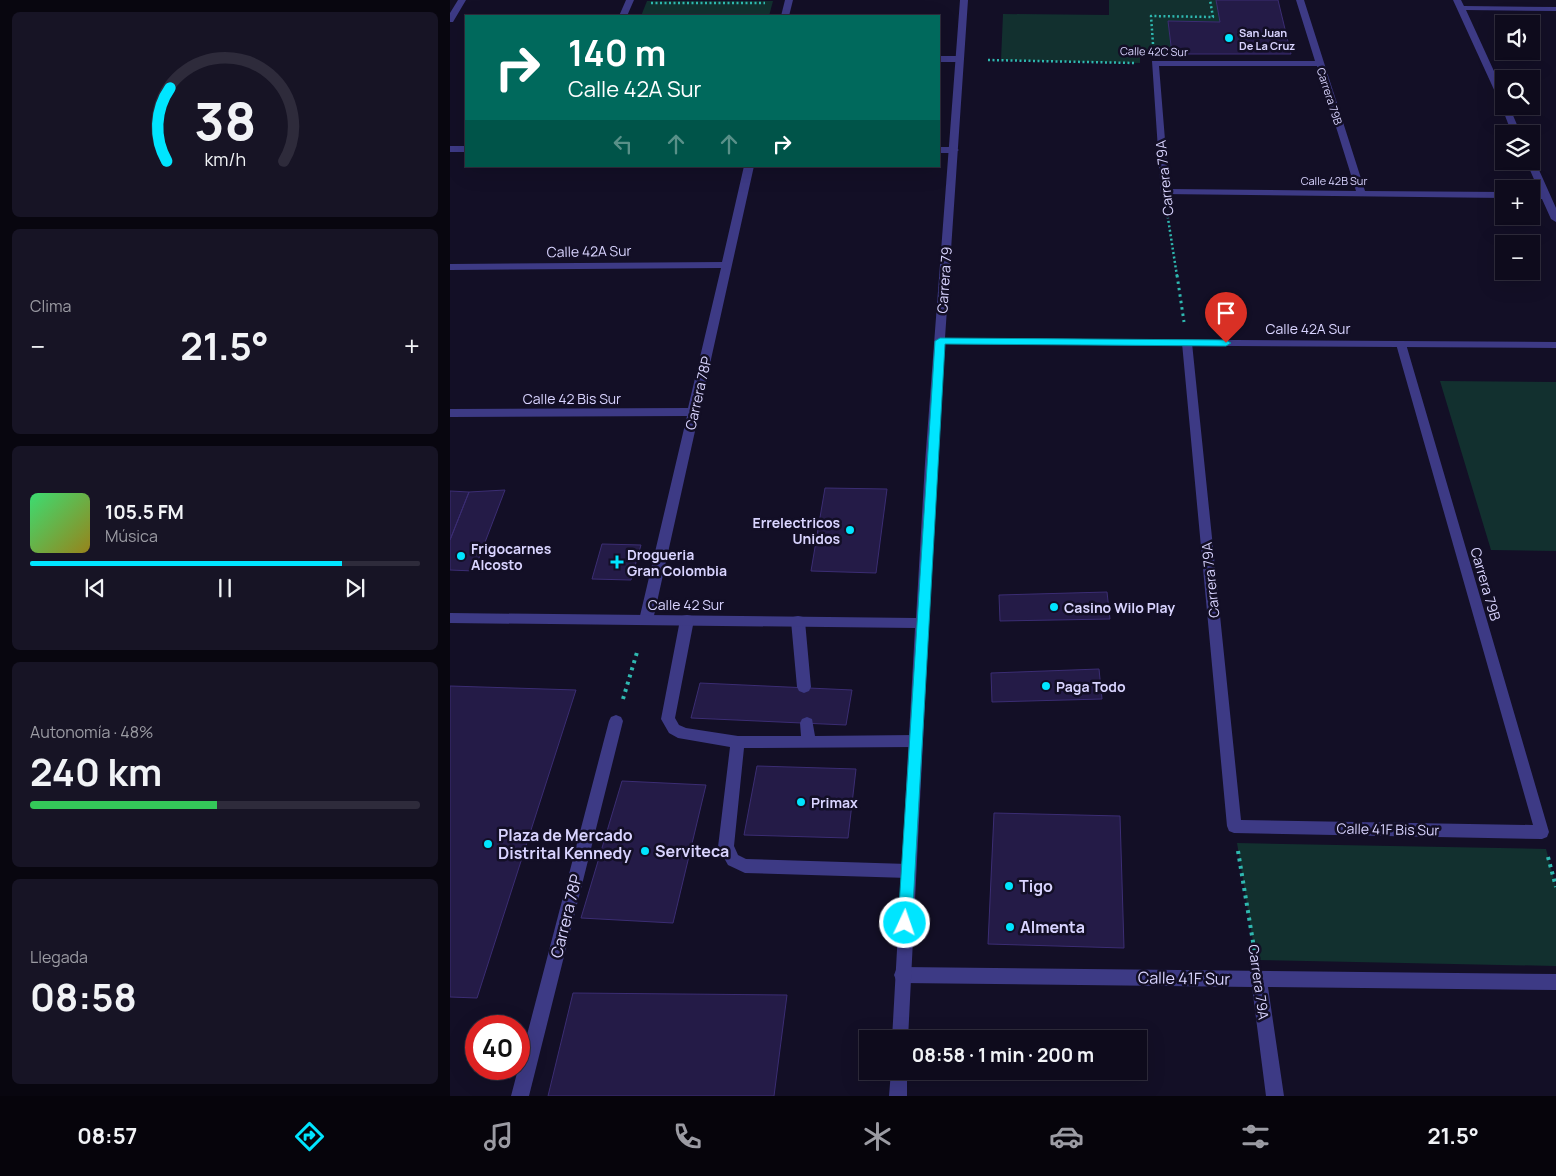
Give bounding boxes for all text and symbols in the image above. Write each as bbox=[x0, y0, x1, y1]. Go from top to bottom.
map controls bbox=[1495, 15, 1540, 280]
button: sound bbox=[1495, 15, 1540, 60]
place label: San Juan De La Cruz bbox=[1239, 25, 1295, 53]
text: 140 m bbox=[568, 29, 666, 77]
marker: San Juan De La Cruz bbox=[1223, 32, 1235, 44]
icon: right bbox=[485, 35, 550, 100]
street label: Calle 42C Sur bbox=[1120, 43, 1188, 59]
street label: Carrera 79B bbox=[1314, 65, 1346, 127]
button: search bbox=[1495, 70, 1540, 115]
text: Calle 42A Sur bbox=[568, 74, 701, 104]
text: 38 bbox=[194, 85, 256, 156]
button: layers bbox=[1495, 125, 1540, 170]
icon: left bbox=[609, 130, 637, 158]
icon: ahead bbox=[662, 130, 690, 158]
icon: ahead bbox=[715, 130, 743, 158]
icon: right bbox=[768, 130, 796, 158]
street label: Carrera 79A bbox=[1151, 139, 1177, 217]
text: km/h bbox=[204, 147, 246, 171]
street label: Calle 42B Sur bbox=[1301, 173, 1367, 188]
button: + bbox=[1495, 180, 1540, 225]
button: − bbox=[1495, 235, 1540, 280]
street label: Calle 42A Sur bbox=[546, 241, 632, 261]
street label: Carrera 79 bbox=[932, 246, 956, 314]
pin bbox=[1205, 292, 1247, 343]
text: Clima bbox=[30, 295, 71, 317]
icon: arrive bbox=[1212, 299, 1240, 327]
text: 21.5° bbox=[180, 319, 269, 371]
street label: Calle 42A Sur bbox=[1266, 319, 1350, 338]
text: − bbox=[30, 327, 45, 365]
text: + bbox=[404, 327, 420, 365]
street label: Carrera 78P bbox=[680, 354, 716, 432]
street label: Calle 42 Bis Sur bbox=[523, 389, 621, 408]
text: 105.5 FM bbox=[105, 499, 184, 525]
place label: Errelectricos Unidos bbox=[752, 513, 840, 548]
marker: Errelectricos Unidos bbox=[844, 524, 856, 536]
text: Música bbox=[105, 525, 158, 547]
place label: Frigocarnes Alcosto bbox=[471, 539, 552, 574]
street label: Carrera 79A bbox=[1197, 541, 1223, 619]
place label: Drogueria Gran Colombia bbox=[627, 545, 727, 580]
street label: Carrera 79B bbox=[1466, 545, 1506, 623]
marker: Frigocarnes Alcosto bbox=[455, 550, 467, 562]
marker: Drogueria Gran Colombia bbox=[611, 556, 623, 568]
icon: previous bbox=[81, 574, 109, 602]
icon: pause bbox=[211, 574, 239, 602]
icon: next bbox=[341, 574, 369, 602]
street label: Calle 42 Sur bbox=[648, 595, 724, 614]
place label: Casino Wilo Play bbox=[1064, 598, 1175, 617]
marker: Casino Wilo Play bbox=[1048, 601, 1060, 613]
place label: Paga Todo bbox=[1056, 677, 1126, 696]
marker: Paga Todo bbox=[1040, 680, 1052, 692]
text: Autonomía · 48% bbox=[30, 721, 153, 743]
text: 240 km bbox=[30, 745, 162, 797]
place label: Primax bbox=[811, 793, 858, 812]
marker: Primax bbox=[795, 796, 807, 808]
street label: Calle 41F Bis Sur bbox=[1336, 819, 1440, 839]
place label: Plaza de Mercado Distrital Kennedy bbox=[498, 824, 633, 864]
marker: Plaza de Mercado Distrital Kennedy bbox=[482, 838, 494, 850]
place label: Serviteca bbox=[655, 840, 729, 862]
marker: Serviteca bbox=[639, 845, 651, 857]
street label: Carrera 78P bbox=[545, 871, 587, 960]
place label: Tigo bbox=[1019, 875, 1053, 897]
marker: Tigo bbox=[1003, 880, 1015, 892]
position arrow bbox=[878, 896, 930, 948]
place label: Almenta bbox=[1020, 916, 1085, 938]
marker: Almenta bbox=[1004, 921, 1016, 933]
street label: Carrera 79A bbox=[1244, 943, 1274, 1021]
text: Llegada bbox=[30, 946, 88, 968]
street label: Calle 41F Sur bbox=[1138, 966, 1231, 990]
text: 08:58 bbox=[30, 970, 137, 1022]
speed limit sign: 40 bbox=[465, 1015, 530, 1080]
text: 08:58 · 1 min · 200 m bbox=[912, 1042, 1094, 1068]
icon: directions bbox=[292, 1119, 327, 1154]
icon: music bbox=[481, 1119, 516, 1154]
icon: phone bbox=[670, 1119, 705, 1154]
icon: climate bbox=[860, 1119, 895, 1154]
icon: car bbox=[1049, 1119, 1084, 1154]
icon: filters bbox=[1238, 1119, 1273, 1154]
text: 08:57 bbox=[77, 1121, 137, 1151]
text: 21.5° bbox=[1427, 1121, 1479, 1151]

